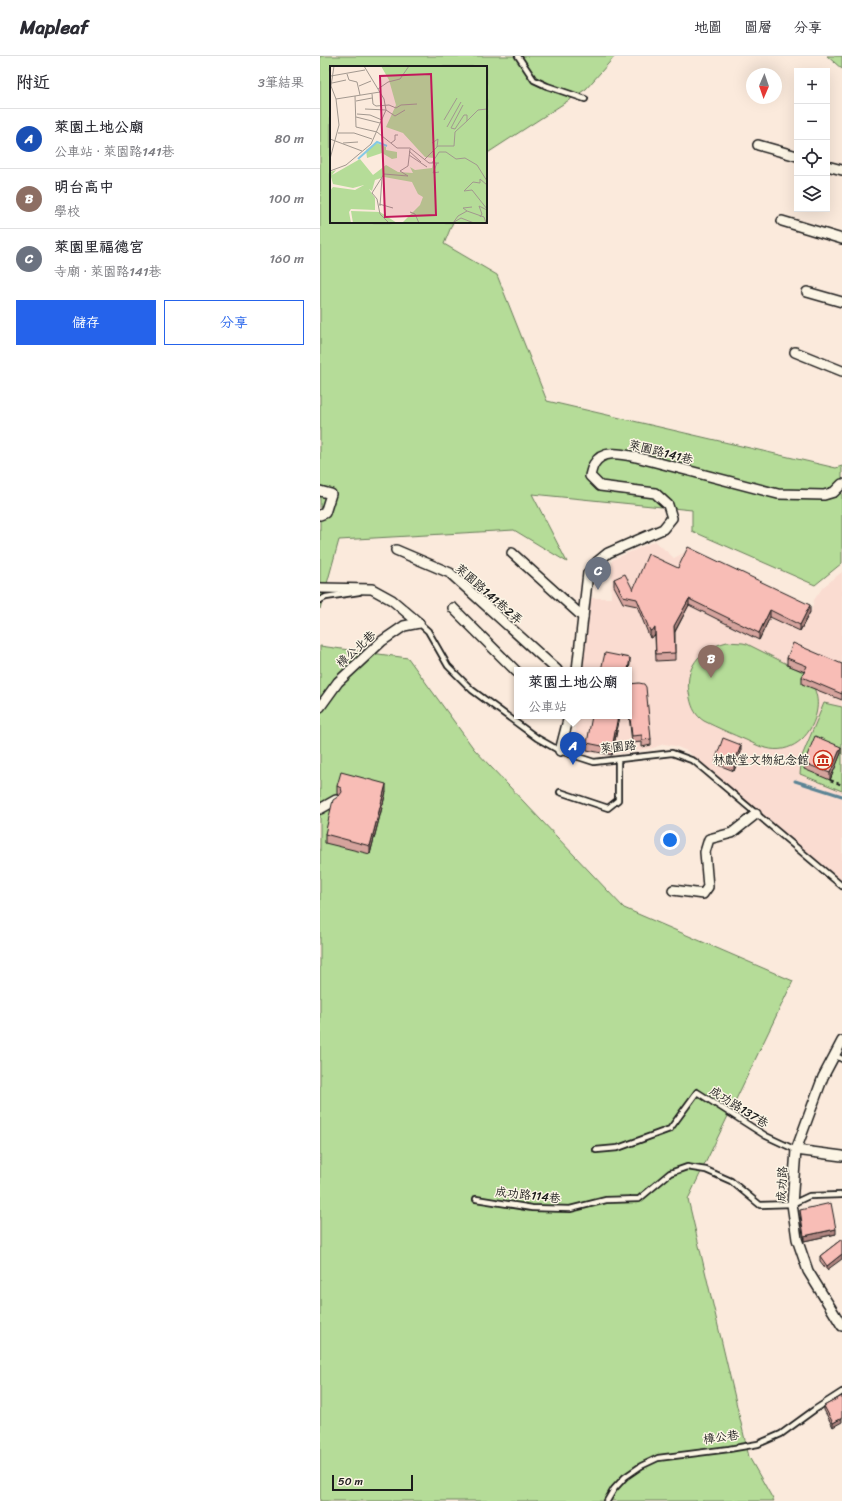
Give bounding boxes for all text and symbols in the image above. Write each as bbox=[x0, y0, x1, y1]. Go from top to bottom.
text: Mapleaf bbox=[20, 11, 88, 44]
text: 地圖 bbox=[694, 15, 722, 40]
text: 圖層 bbox=[744, 15, 772, 40]
text: 分享 bbox=[794, 15, 822, 40]
inset map bbox=[330, 66, 487, 223]
text: 附近 bbox=[16, 67, 50, 97]
north arrow bbox=[746, 68, 782, 104]
map controls bbox=[794, 68, 830, 212]
button: + bbox=[794, 68, 830, 104]
text: 3筆結果 bbox=[258, 71, 304, 94]
button: − bbox=[794, 104, 830, 140]
text: 萊園土地公廟 bbox=[54, 114, 144, 140]
text: A bbox=[25, 127, 33, 150]
text: 80 m bbox=[275, 127, 304, 150]
text: 公車站 · 萊園路141巷 bbox=[54, 140, 175, 163]
button: locate bbox=[794, 140, 830, 176]
text: 明台高中 bbox=[54, 174, 114, 200]
button: layers bbox=[794, 176, 830, 212]
text: B bbox=[25, 187, 33, 210]
text: 100 m bbox=[269, 187, 304, 210]
text: 學校 bbox=[54, 200, 80, 223]
text: 萊園里福德宮 bbox=[54, 234, 144, 260]
text: C bbox=[25, 247, 33, 270]
text: 160 m bbox=[269, 247, 304, 270]
text: 寺廟 · 萊園路141巷 bbox=[54, 260, 162, 283]
button: 儲存 bbox=[16, 300, 156, 345]
button: 分享 bbox=[164, 300, 304, 345]
street label: 萊園路141巷 bbox=[626, 433, 696, 471]
pin: C bbox=[585, 557, 611, 590]
street label: 萊園路141巷2弄 bbox=[450, 558, 528, 630]
street label: 樟公北巷 bbox=[331, 625, 381, 673]
pin: B bbox=[698, 645, 724, 678]
popup bbox=[514, 667, 632, 719]
text: 萊園土地公廟 bbox=[528, 669, 618, 695]
text: 公車站 bbox=[528, 695, 567, 718]
pin: A bbox=[560, 732, 586, 765]
street label: 萊園路 bbox=[599, 734, 637, 760]
place label: 林獻堂文物紀念館 bbox=[713, 749, 809, 771]
museum icon: 林獻堂文物紀念館 bbox=[812, 749, 834, 771]
your location bbox=[660, 830, 680, 850]
street label: 成功路137巷 bbox=[705, 1080, 773, 1134]
street label: 成功路 bbox=[770, 1166, 794, 1202]
street label: 成功路114巷 bbox=[494, 1181, 562, 1209]
street label: 樟公巷 bbox=[702, 1424, 740, 1450]
text: 50 m bbox=[338, 1472, 363, 1491]
scale bar bbox=[332, 1473, 413, 1492]

